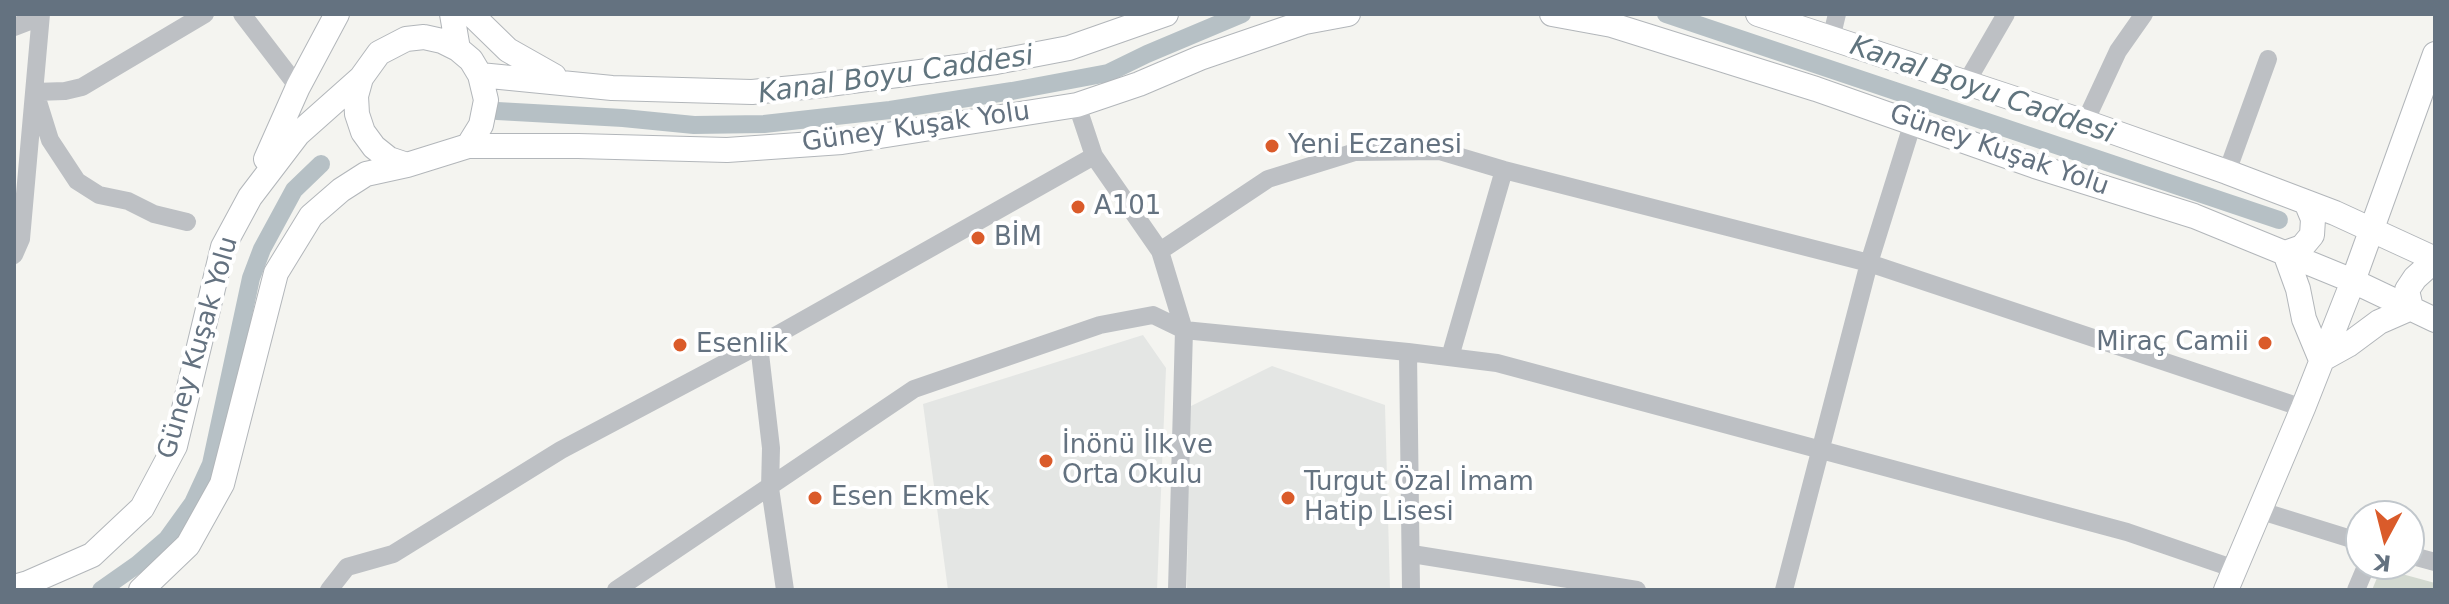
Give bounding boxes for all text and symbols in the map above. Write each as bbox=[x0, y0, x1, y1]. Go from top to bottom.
water label: Kanal Boyu Caddesi bbox=[1845, 30, 2119, 152]
water label: Kanal Boyu Caddesi bbox=[756, 40, 1036, 112]
street label: Güney Kuşak Yolu bbox=[800, 97, 1032, 159]
street label: Güney Kuşak Yolu bbox=[1885, 99, 2113, 203]
place label: Yeni Eczanesi bbox=[1288, 130, 1462, 162]
marker: Yeni Eczanesi bbox=[1263, 137, 1281, 155]
place label: A101 bbox=[1094, 191, 1161, 223]
marker: A101 bbox=[1069, 198, 1087, 216]
place label: BİM bbox=[994, 222, 1042, 254]
marker: BİM bbox=[969, 229, 987, 247]
street label: Güney Kuşak Yolu bbox=[152, 233, 246, 463]
place label: Miraç Camii bbox=[2096, 327, 2249, 359]
place label: Esenlik bbox=[696, 329, 788, 361]
marker: Miraç Camii bbox=[2256, 334, 2274, 352]
marker: Esenlik bbox=[671, 336, 689, 354]
place label: İnönü İlk ve Orta Okulu bbox=[1062, 430, 1213, 492]
marker: İnönü İlk ve Orta Okulu bbox=[1037, 452, 1055, 470]
place label: Turgut Özal İmam Hatip Lisesi bbox=[1304, 467, 1534, 528]
place label: Esen Ekmek bbox=[831, 482, 990, 514]
marker: Esen Ekmek bbox=[806, 489, 824, 507]
marker: Turgut Özal İmam Hatip Lisesi bbox=[1279, 489, 1297, 507]
north arrow bbox=[2345, 500, 2425, 580]
text: K bbox=[2372, 549, 2392, 576]

